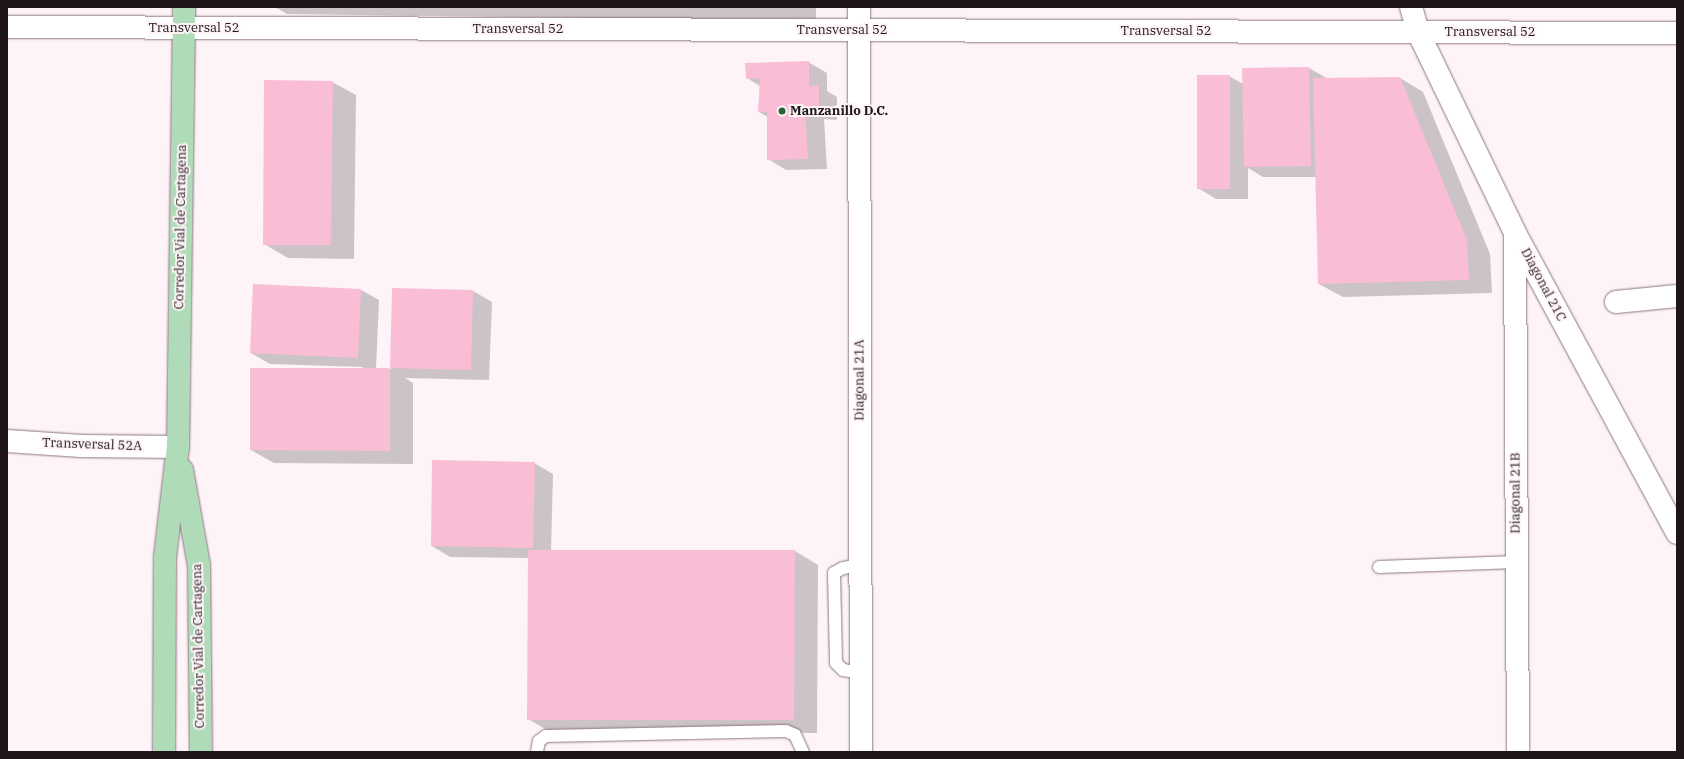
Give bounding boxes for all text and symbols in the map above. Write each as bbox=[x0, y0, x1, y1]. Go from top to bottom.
street label: Transversal 52 bbox=[148, 20, 240, 36]
street label: Transversal 52 bbox=[472, 21, 564, 37]
street label: Transversal 52 bbox=[796, 22, 888, 38]
street label: Transversal 52 bbox=[1120, 23, 1212, 39]
street label: Transversal 52 bbox=[1444, 24, 1536, 40]
place label: Manzanillo D.C. bbox=[790, 103, 888, 119]
marker: Manzanillo D.C. bbox=[777, 106, 787, 116]
street label: Corredor Vial de Cartagena bbox=[172, 144, 190, 310]
street label: Diagonal 21C bbox=[1517, 246, 1569, 324]
street label: Diagonal 21A bbox=[852, 339, 868, 421]
street label: Transversal 52A bbox=[42, 435, 142, 455]
street label: Diagonal 21B bbox=[1508, 452, 1524, 534]
street label: Corredor Vial de Cartagena bbox=[190, 563, 208, 729]

